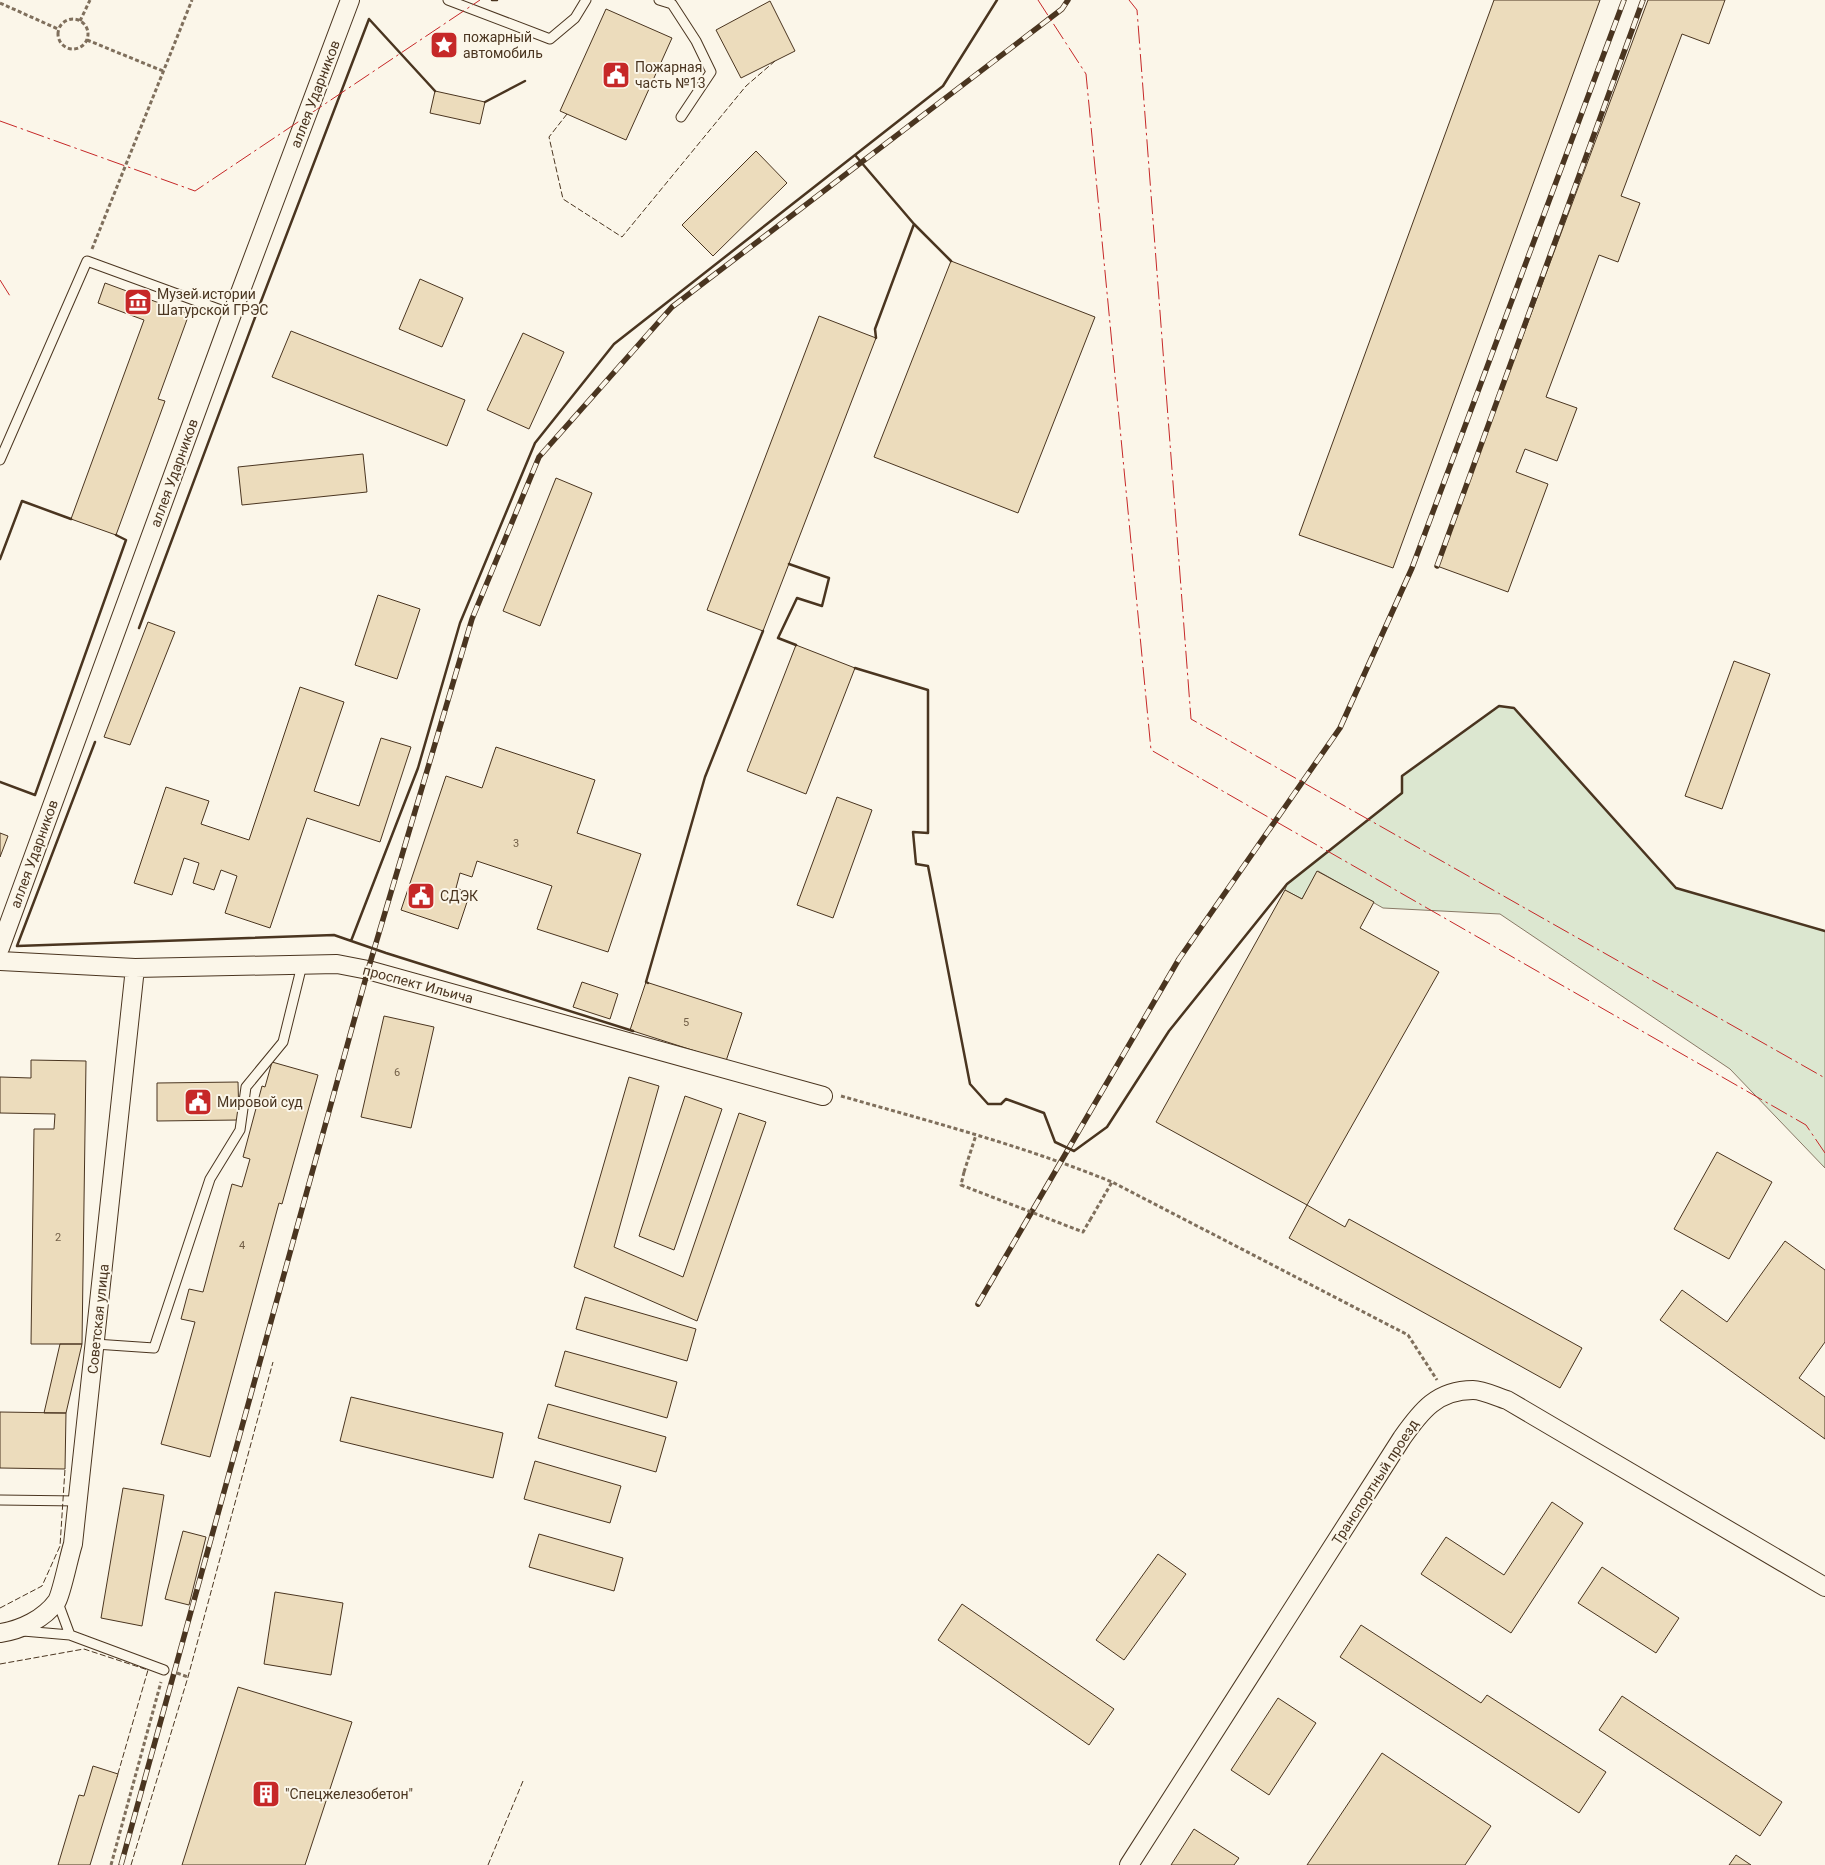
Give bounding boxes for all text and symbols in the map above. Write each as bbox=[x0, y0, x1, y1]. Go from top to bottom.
place label: пожарный автомобиль bbox=[463, 29, 543, 61]
place icon: пожарный автомобиль bbox=[429, 30, 459, 60]
street label: аллея Ударников bbox=[287, 38, 343, 150]
place label: Пожарная часть №13 bbox=[635, 59, 706, 91]
public building icon: Пожарная часть №13 bbox=[601, 60, 631, 90]
place label: Музей истории Шатурской ГРЭС bbox=[157, 286, 268, 318]
museum icon: Музей истории Шатурской ГРЭС bbox=[123, 287, 153, 317]
street label: аллея Ударников bbox=[147, 417, 201, 529]
street label: аллея Ударников bbox=[7, 798, 61, 910]
house number: 3 bbox=[513, 837, 519, 850]
public building icon: СДЭК bbox=[406, 881, 436, 911]
place label: СДЭК bbox=[440, 888, 478, 904]
street label: проспект Ильича bbox=[361, 962, 475, 1006]
house number: 5 bbox=[683, 1016, 689, 1029]
house number: 6 bbox=[394, 1066, 400, 1079]
public building icon: Мировой суд bbox=[183, 1087, 213, 1117]
place label: Мировой суд bbox=[217, 1094, 303, 1110]
house number: 2 bbox=[55, 1231, 61, 1244]
house number: 4 bbox=[239, 1239, 245, 1252]
street label: Советская улица bbox=[84, 1263, 112, 1375]
street label: Транспортный проезд bbox=[1329, 1416, 1422, 1548]
building icon: "Спецжелезобетон" bbox=[251, 1779, 281, 1809]
place label: "Спецжелезобетон" bbox=[285, 1786, 413, 1802]

